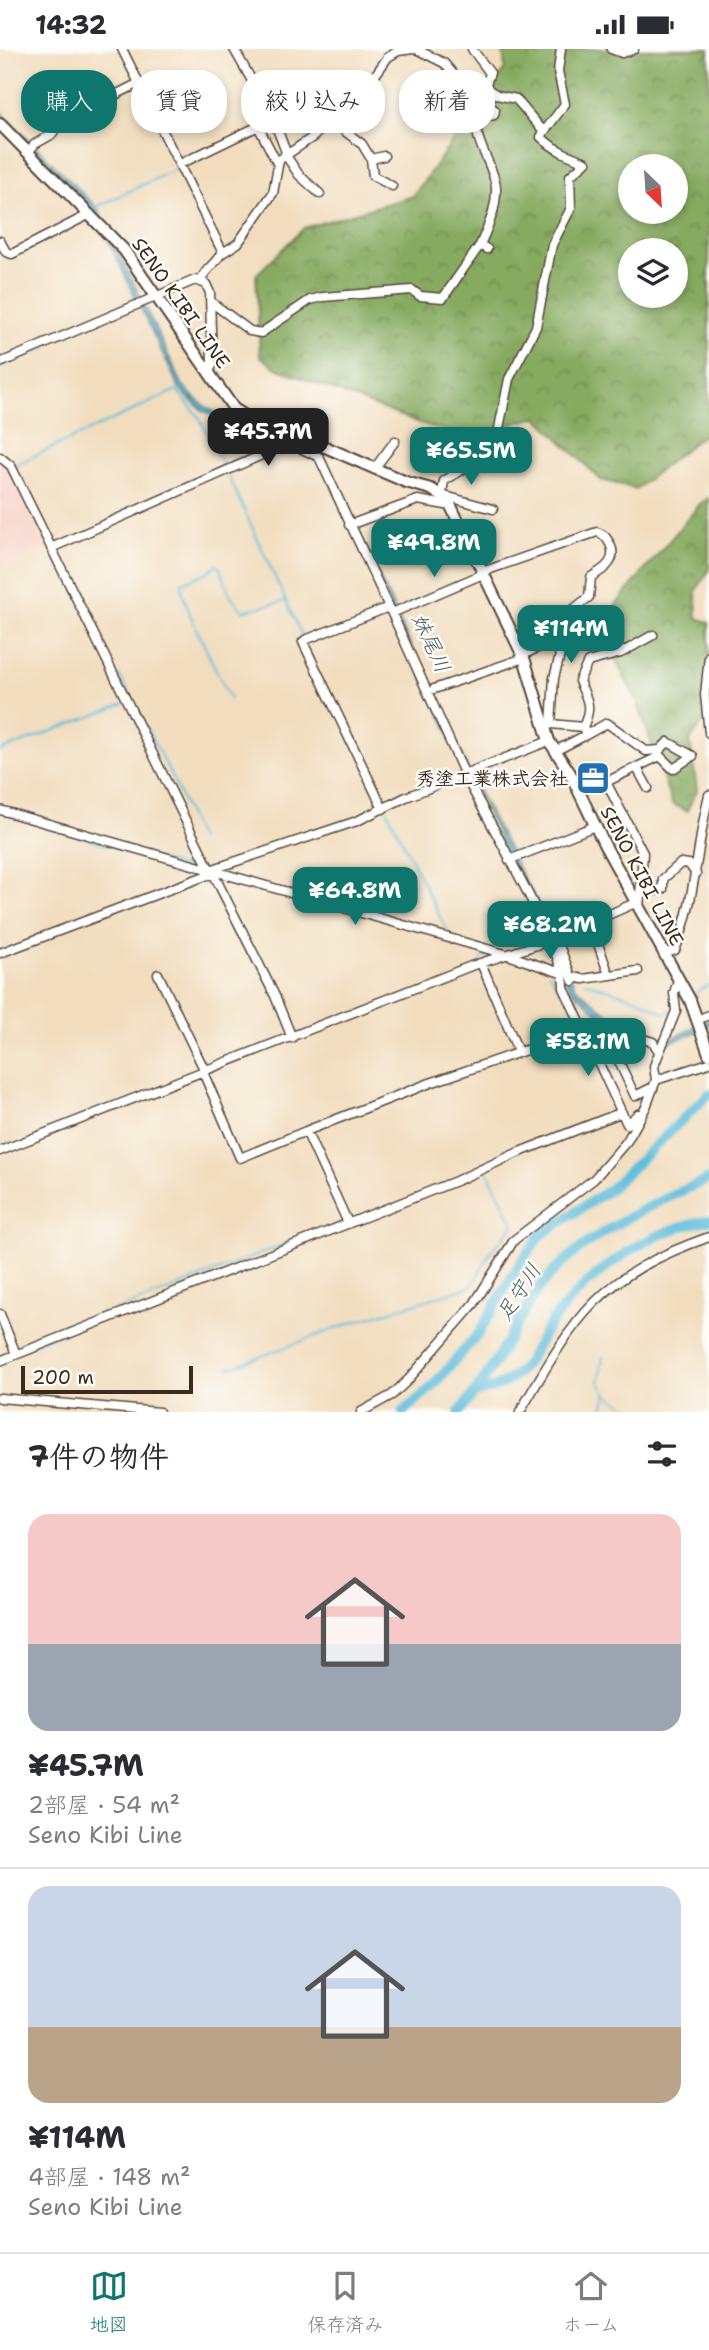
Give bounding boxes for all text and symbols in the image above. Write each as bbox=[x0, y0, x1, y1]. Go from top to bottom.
text: 14:32 bbox=[35, 7, 107, 42]
chip: 購入 bbox=[21, 70, 117, 133]
chip: 賃貸 bbox=[131, 70, 227, 133]
chip: 絞り込み bbox=[241, 70, 385, 133]
chip: 新着 bbox=[399, 70, 495, 133]
north arrow bbox=[618, 154, 688, 224]
map controls bbox=[618, 154, 688, 308]
street label: SENO KIBI LINE bbox=[126, 232, 236, 374]
button: layers bbox=[618, 238, 688, 308]
pin: ¥45.7M bbox=[211, 409, 325, 468]
text: ¥45.7M bbox=[224, 416, 312, 446]
pin: ¥65.5M bbox=[414, 427, 528, 487]
text: ¥65.5M bbox=[426, 435, 516, 465]
pin: ¥49.8M bbox=[377, 519, 491, 579]
text: ¥49.8M bbox=[387, 527, 481, 557]
pin: ¥114M bbox=[522, 605, 620, 665]
water label: 妹尾川 bbox=[405, 609, 457, 677]
text: ¥114M bbox=[533, 613, 609, 643]
office icon: 秀塗工業株式会社 bbox=[574, 759, 612, 797]
place label: 秀塗工業株式会社 bbox=[416, 766, 568, 791]
street label: SENO KIBI LINE bbox=[595, 802, 689, 950]
pin: ¥64.8M bbox=[298, 867, 412, 927]
text: ¥64.8M bbox=[309, 875, 401, 905]
pin: ¥68.2M bbox=[493, 901, 607, 961]
text: ¥68.2M bbox=[503, 909, 597, 939]
pin: ¥58.1M bbox=[531, 1019, 645, 1078]
text: ¥58.1M bbox=[546, 1026, 630, 1056]
water label: 足守川 bbox=[490, 1258, 548, 1326]
scale bar bbox=[21, 1363, 192, 1395]
text: 200 m bbox=[32, 1365, 94, 1390]
icon: filters bbox=[643, 1435, 681, 1473]
text: 7件の物件 bbox=[28, 1436, 169, 1477]
icon: home bbox=[292, 1559, 418, 1685]
text: ¥45.7M bbox=[28, 1745, 144, 1786]
text: 2部屋 · 54 m² bbox=[28, 1790, 180, 1820]
text: Seno Kibi Line bbox=[28, 1820, 183, 1850]
icon: home bbox=[292, 1931, 418, 2057]
text: ¥114M bbox=[28, 2117, 126, 2158]
text: 4部屋 · 148 m² bbox=[28, 2162, 191, 2192]
text: Seno Kibi Line bbox=[28, 2192, 183, 2222]
tab: 地図 bbox=[90, 2267, 128, 2337]
tab: 保存済み bbox=[307, 2267, 383, 2337]
tab: ホーム bbox=[563, 2267, 619, 2337]

